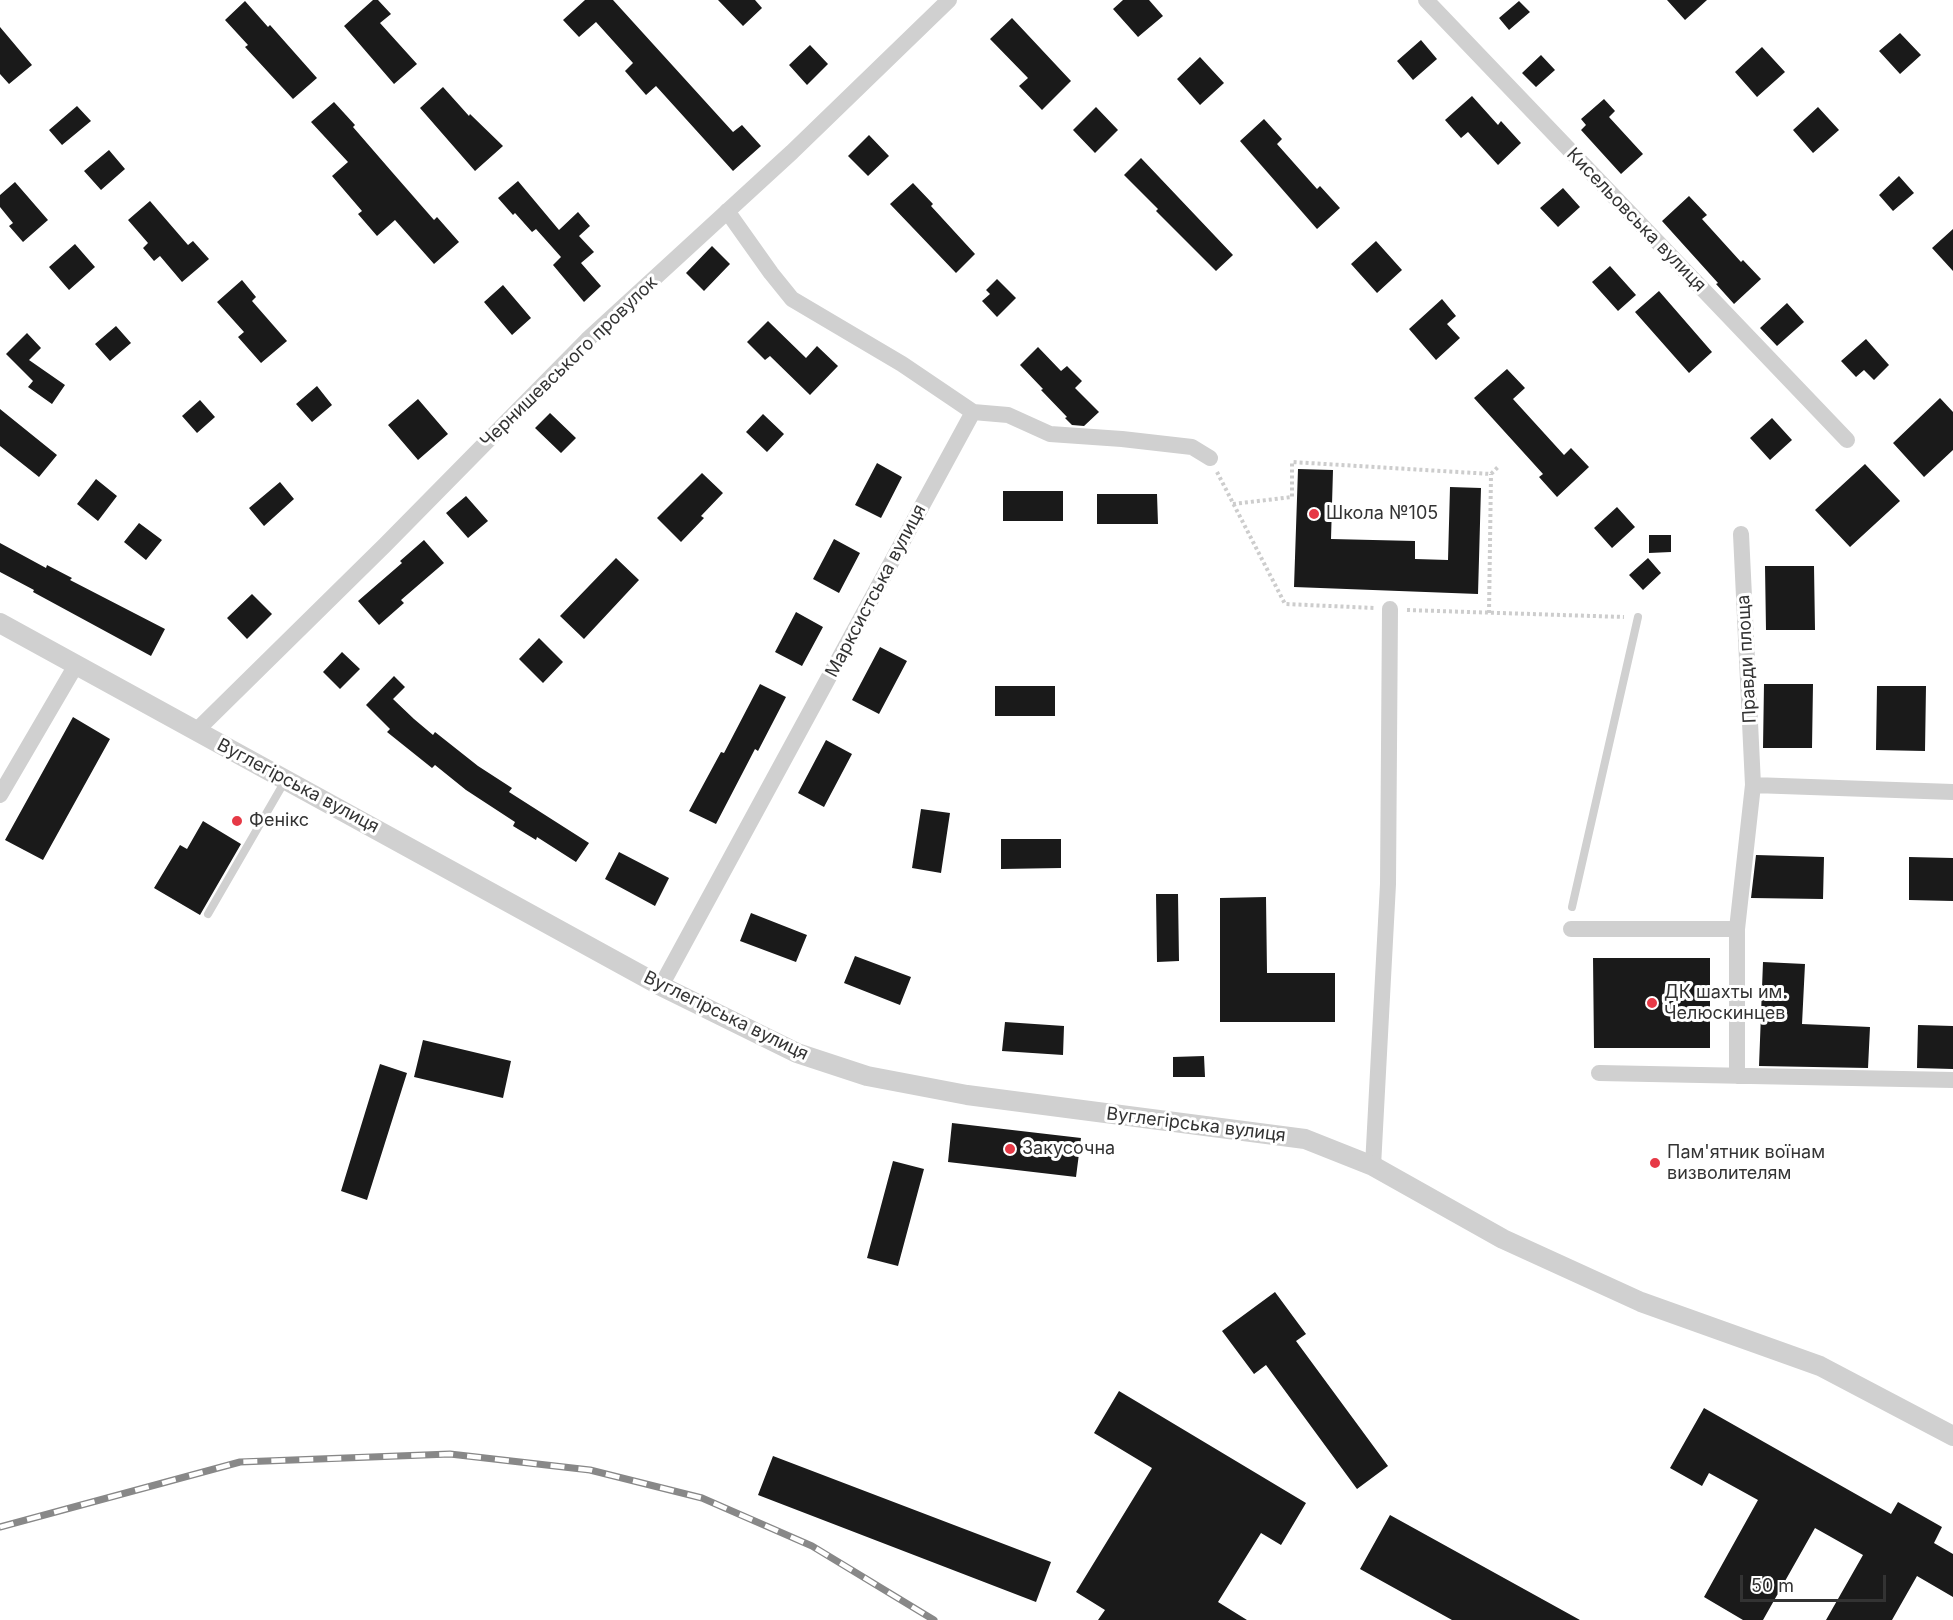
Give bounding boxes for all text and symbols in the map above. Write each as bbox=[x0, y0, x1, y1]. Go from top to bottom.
street label: Кисельовська вулиця bbox=[1562, 144, 1710, 296]
street label: Чернишевського провулок bbox=[476, 272, 662, 452]
street label: Марксистська вулиця bbox=[821, 501, 931, 681]
place label: Школа №105 bbox=[1326, 503, 1438, 525]
marker: Школа №105 bbox=[1307, 507, 1321, 521]
street label: Правди площа bbox=[1733, 594, 1761, 724]
street label: Вуглегірська вулиця bbox=[213, 734, 383, 838]
place label: Фенікс bbox=[249, 810, 309, 832]
marker: Фенікс bbox=[230, 814, 244, 828]
street label: Вуглегірська вулиця bbox=[640, 967, 812, 1065]
place label: ДК шахты им. Челюскинцев bbox=[1664, 982, 1788, 1024]
marker: ДК шахты им. Челюскинцев bbox=[1645, 996, 1659, 1010]
street label: Вуглегірська вулиця bbox=[1105, 1103, 1287, 1147]
place label: Закусочна bbox=[1022, 1138, 1115, 1160]
marker: Закусочна bbox=[1003, 1142, 1017, 1156]
place label: Пам'ятник воїнам визволителям bbox=[1667, 1142, 1825, 1184]
marker: Пам'ятник воїнам визволителям bbox=[1648, 1156, 1662, 1170]
scale bar bbox=[1743, 1563, 1888, 1601]
text: 50 m bbox=[1751, 1575, 1794, 1596]

